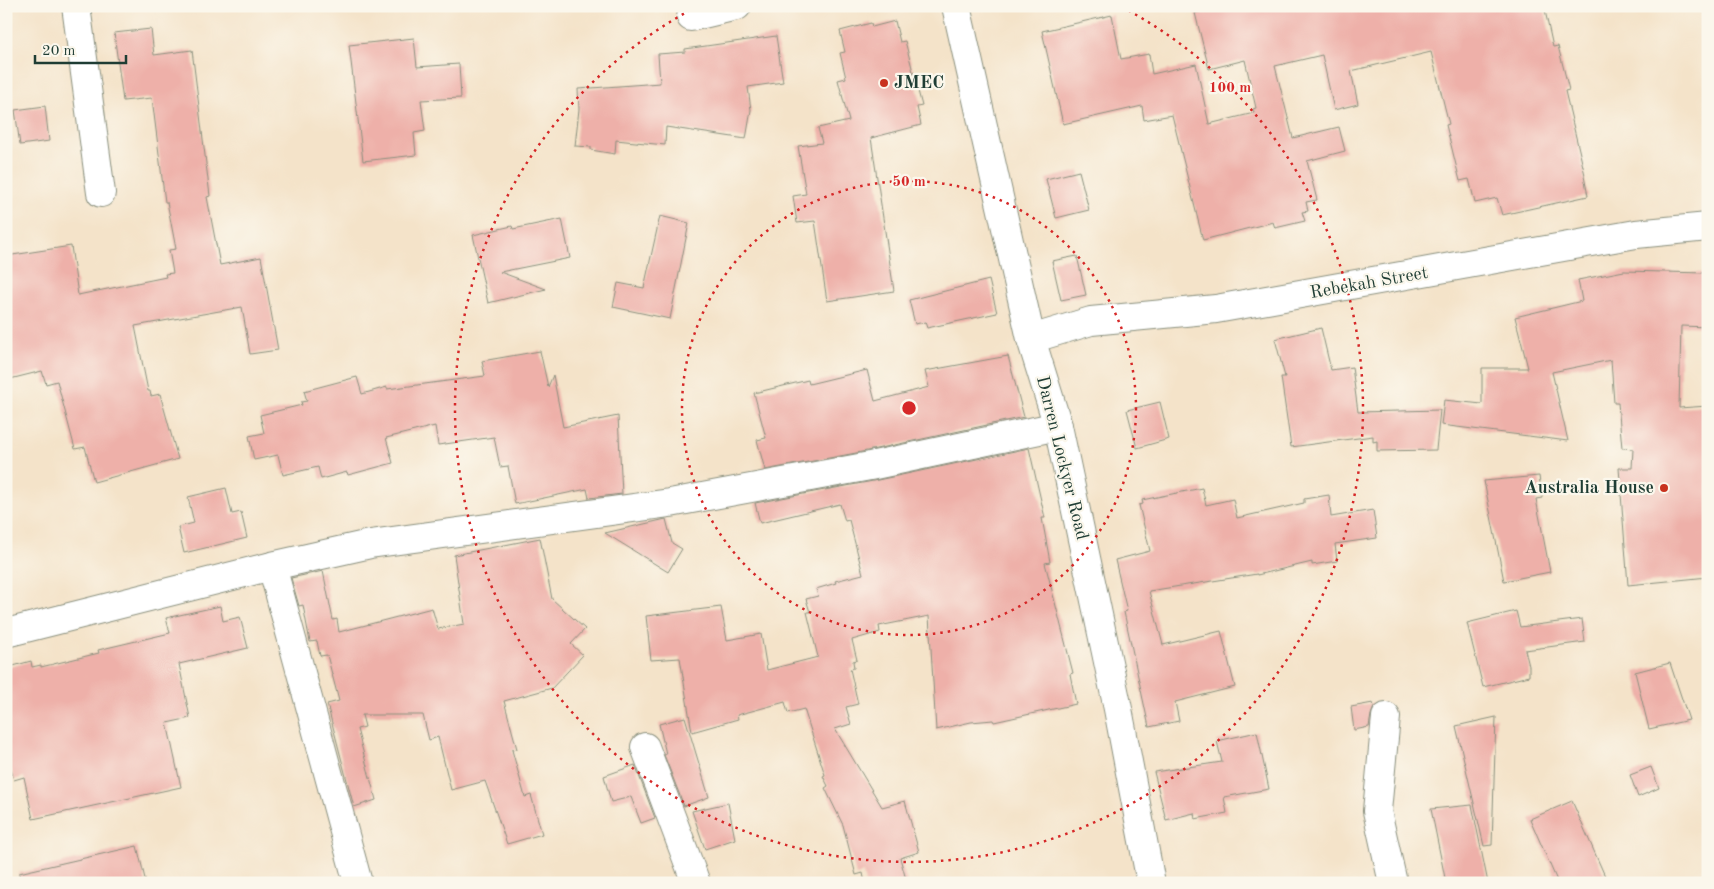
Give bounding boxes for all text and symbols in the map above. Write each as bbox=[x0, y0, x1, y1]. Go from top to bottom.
scale bar bbox=[35, 32, 126, 64]
text: 20 m bbox=[42, 44, 76, 59]
place label: JMEC bbox=[894, 74, 944, 92]
marker: JMEC bbox=[878, 77, 890, 89]
text: 100 m bbox=[1209, 81, 1251, 96]
text: 50 m bbox=[892, 175, 926, 190]
street label: Rebekah Street bbox=[1309, 264, 1429, 302]
street label: Darren Lockyer Road bbox=[1033, 374, 1091, 542]
centre of rings bbox=[900, 399, 918, 417]
place label: Australia House bbox=[1524, 479, 1654, 497]
marker: Australia House bbox=[1658, 482, 1670, 494]

